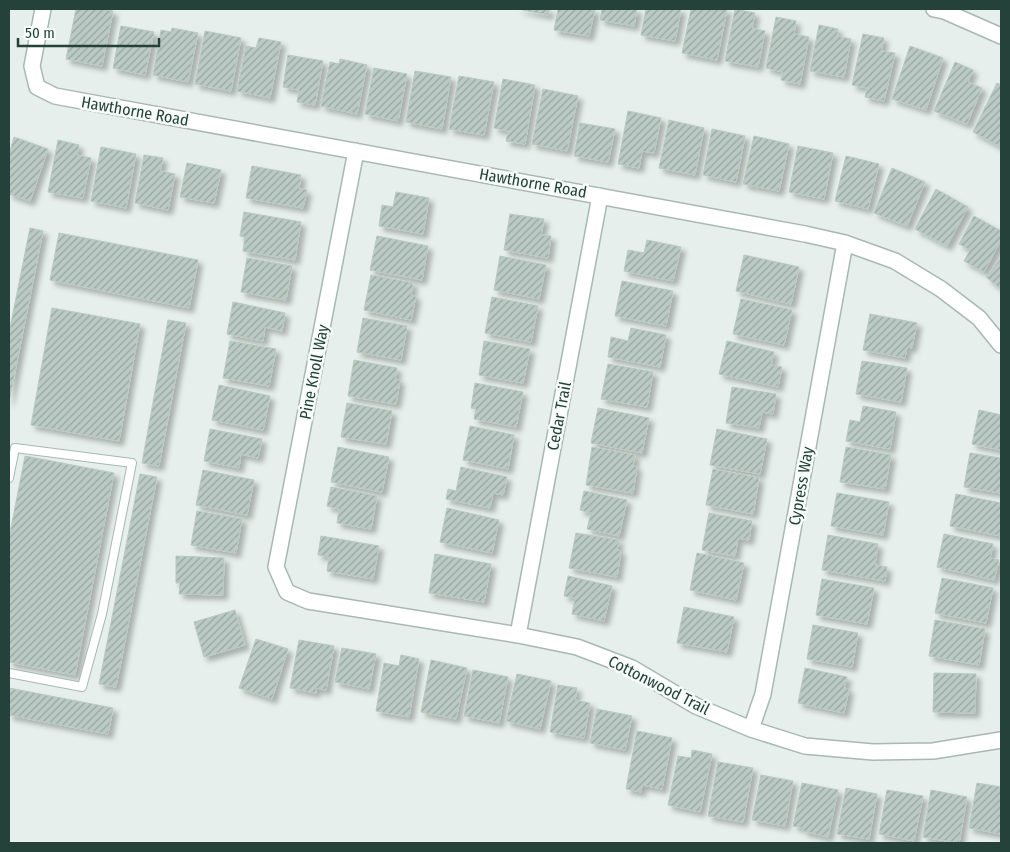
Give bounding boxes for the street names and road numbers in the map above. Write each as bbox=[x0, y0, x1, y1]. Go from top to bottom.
street label: Hawthorne Road bbox=[80, 92, 190, 130]
street label: Hawthorne Road bbox=[478, 164, 588, 202]
street label: Pine Knoll Way bbox=[295, 322, 333, 421]
street label: Cedar Trail bbox=[543, 380, 575, 452]
street label: Cypress Way bbox=[785, 444, 817, 527]
street label: Cottonwood Trail bbox=[605, 651, 713, 719]

